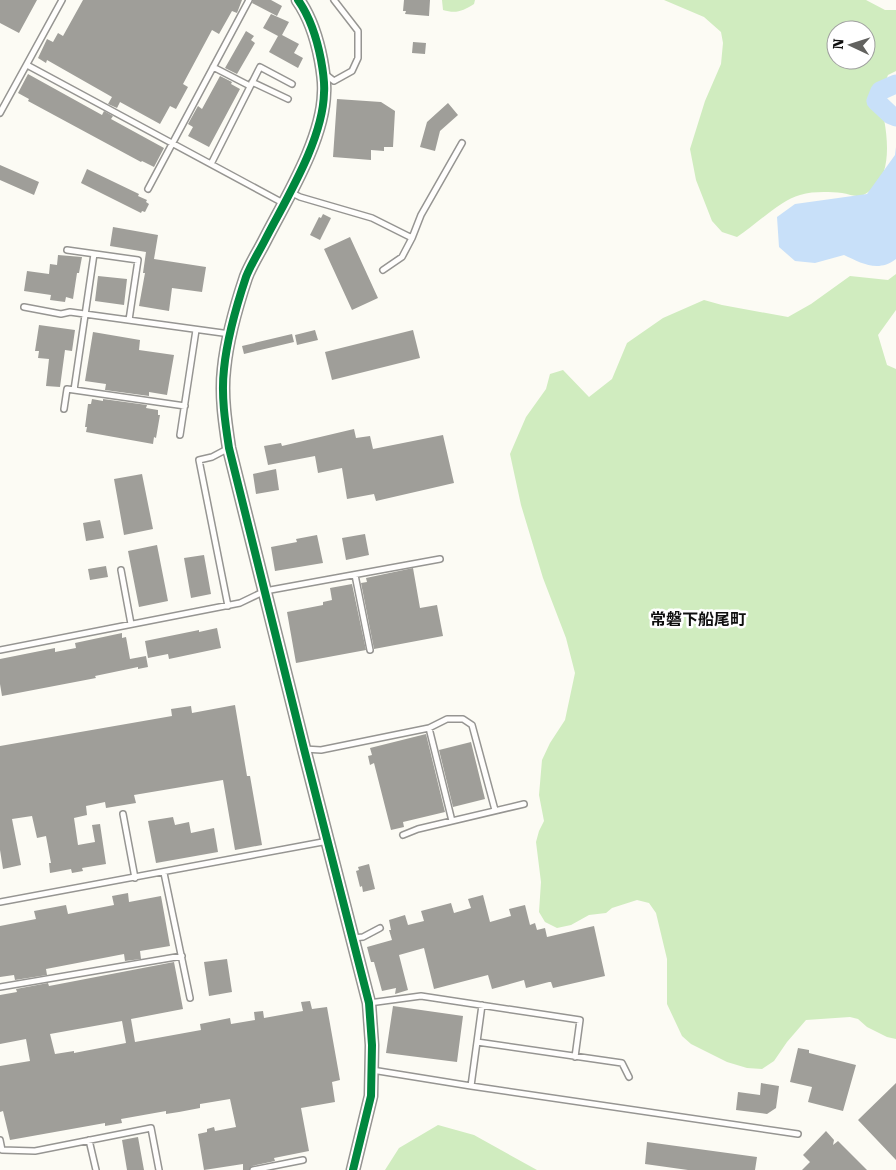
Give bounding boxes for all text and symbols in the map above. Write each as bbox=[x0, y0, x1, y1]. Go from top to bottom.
north arrow bbox=[826, 20, 876, 70]
text: N bbox=[830, 38, 846, 50]
district label: 常磐下船尾町 bbox=[650, 610, 746, 629]

